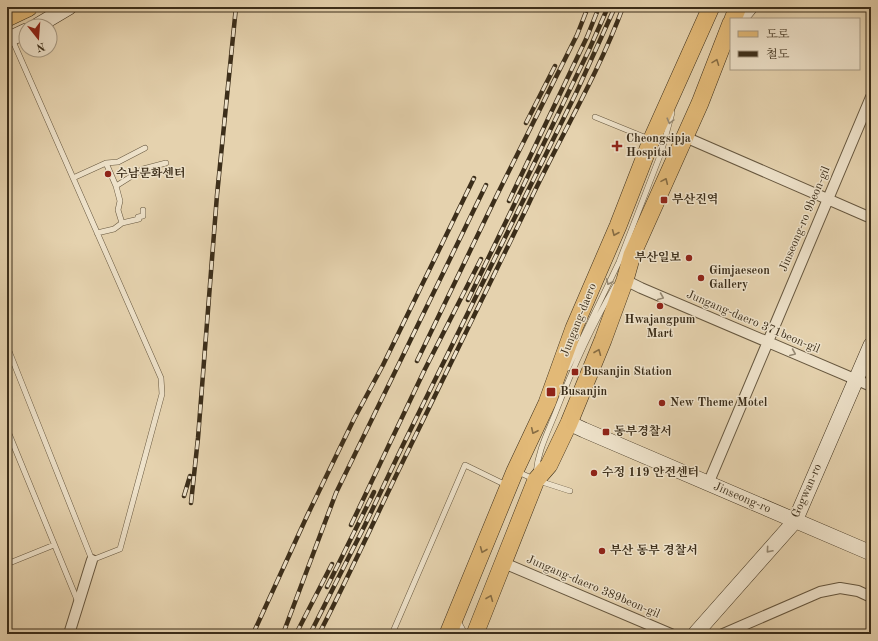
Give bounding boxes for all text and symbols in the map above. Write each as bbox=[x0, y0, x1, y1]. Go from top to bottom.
north arrow bbox=[18, 18, 58, 58]
legend bbox=[730, 18, 860, 70]
text: 도로 bbox=[766, 28, 790, 41]
text: N bbox=[34, 40, 46, 53]
text: 철도 bbox=[766, 48, 790, 61]
one-way arrow bbox=[712, 58, 720, 65]
one-way arrow bbox=[666, 118, 674, 124]
place label: Cheongsipja Hospital bbox=[626, 133, 691, 159]
marker: Cheongsipja Hospital bbox=[611, 140, 623, 152]
street label: Jinseong-ro 9beon-gil bbox=[777, 165, 833, 273]
place label: 수남문화센터 bbox=[116, 166, 186, 180]
marker: 수남문화센터 bbox=[103, 169, 113, 179]
one-way arrow bbox=[660, 178, 668, 186]
place label: 부산진역 bbox=[672, 192, 718, 206]
marker: 부산진역 bbox=[659, 195, 669, 205]
one-way arrow bbox=[612, 228, 620, 236]
place label: 부산일보 bbox=[635, 250, 681, 264]
marker: 부산일보 bbox=[684, 253, 694, 263]
place label: Gimjaeseon Gallery bbox=[709, 265, 770, 291]
marker: Gimjaeseon Gallery bbox=[696, 273, 706, 283]
one-way arrow bbox=[606, 277, 614, 285]
street label: Jungang-daero bbox=[559, 282, 599, 358]
street label: Jungang-daero 371beon-gil bbox=[685, 288, 821, 356]
one-way arrow bbox=[657, 292, 664, 300]
marker: Hwajangpum Mart bbox=[655, 301, 665, 311]
place label: Hwajangpum Mart bbox=[625, 314, 696, 340]
one-way arrow bbox=[594, 348, 602, 355]
one-way arrow bbox=[789, 348, 797, 356]
place label: Busanjin Station bbox=[583, 366, 672, 378]
marker: Busanjin Station bbox=[570, 367, 580, 377]
marker: Busanjin bbox=[545, 386, 557, 398]
place label: Busanjin bbox=[560, 386, 607, 398]
place label: New Theme Motel bbox=[670, 397, 768, 409]
marker: New Theme Motel bbox=[657, 398, 667, 408]
place label: 동부경찰서 bbox=[614, 424, 672, 438]
one-way arrow bbox=[531, 426, 539, 434]
marker: 동부경찰서 bbox=[601, 427, 611, 437]
street label: Gogwan-ro bbox=[790, 462, 824, 520]
place label: 수정 119 안전센터 bbox=[602, 465, 699, 479]
marker: 수정 119 안전센터 bbox=[589, 468, 599, 478]
street label: Jinseong-ro bbox=[712, 481, 773, 515]
place label: 부산 동부 경찰서 bbox=[610, 543, 698, 557]
one-way arrow bbox=[766, 545, 773, 553]
marker: 부산 동부 경찰서 bbox=[597, 546, 607, 556]
one-way arrow bbox=[479, 547, 487, 554]
street label: Jungang-daero 389beon-gil bbox=[525, 553, 661, 621]
one-way arrow bbox=[485, 594, 493, 602]

